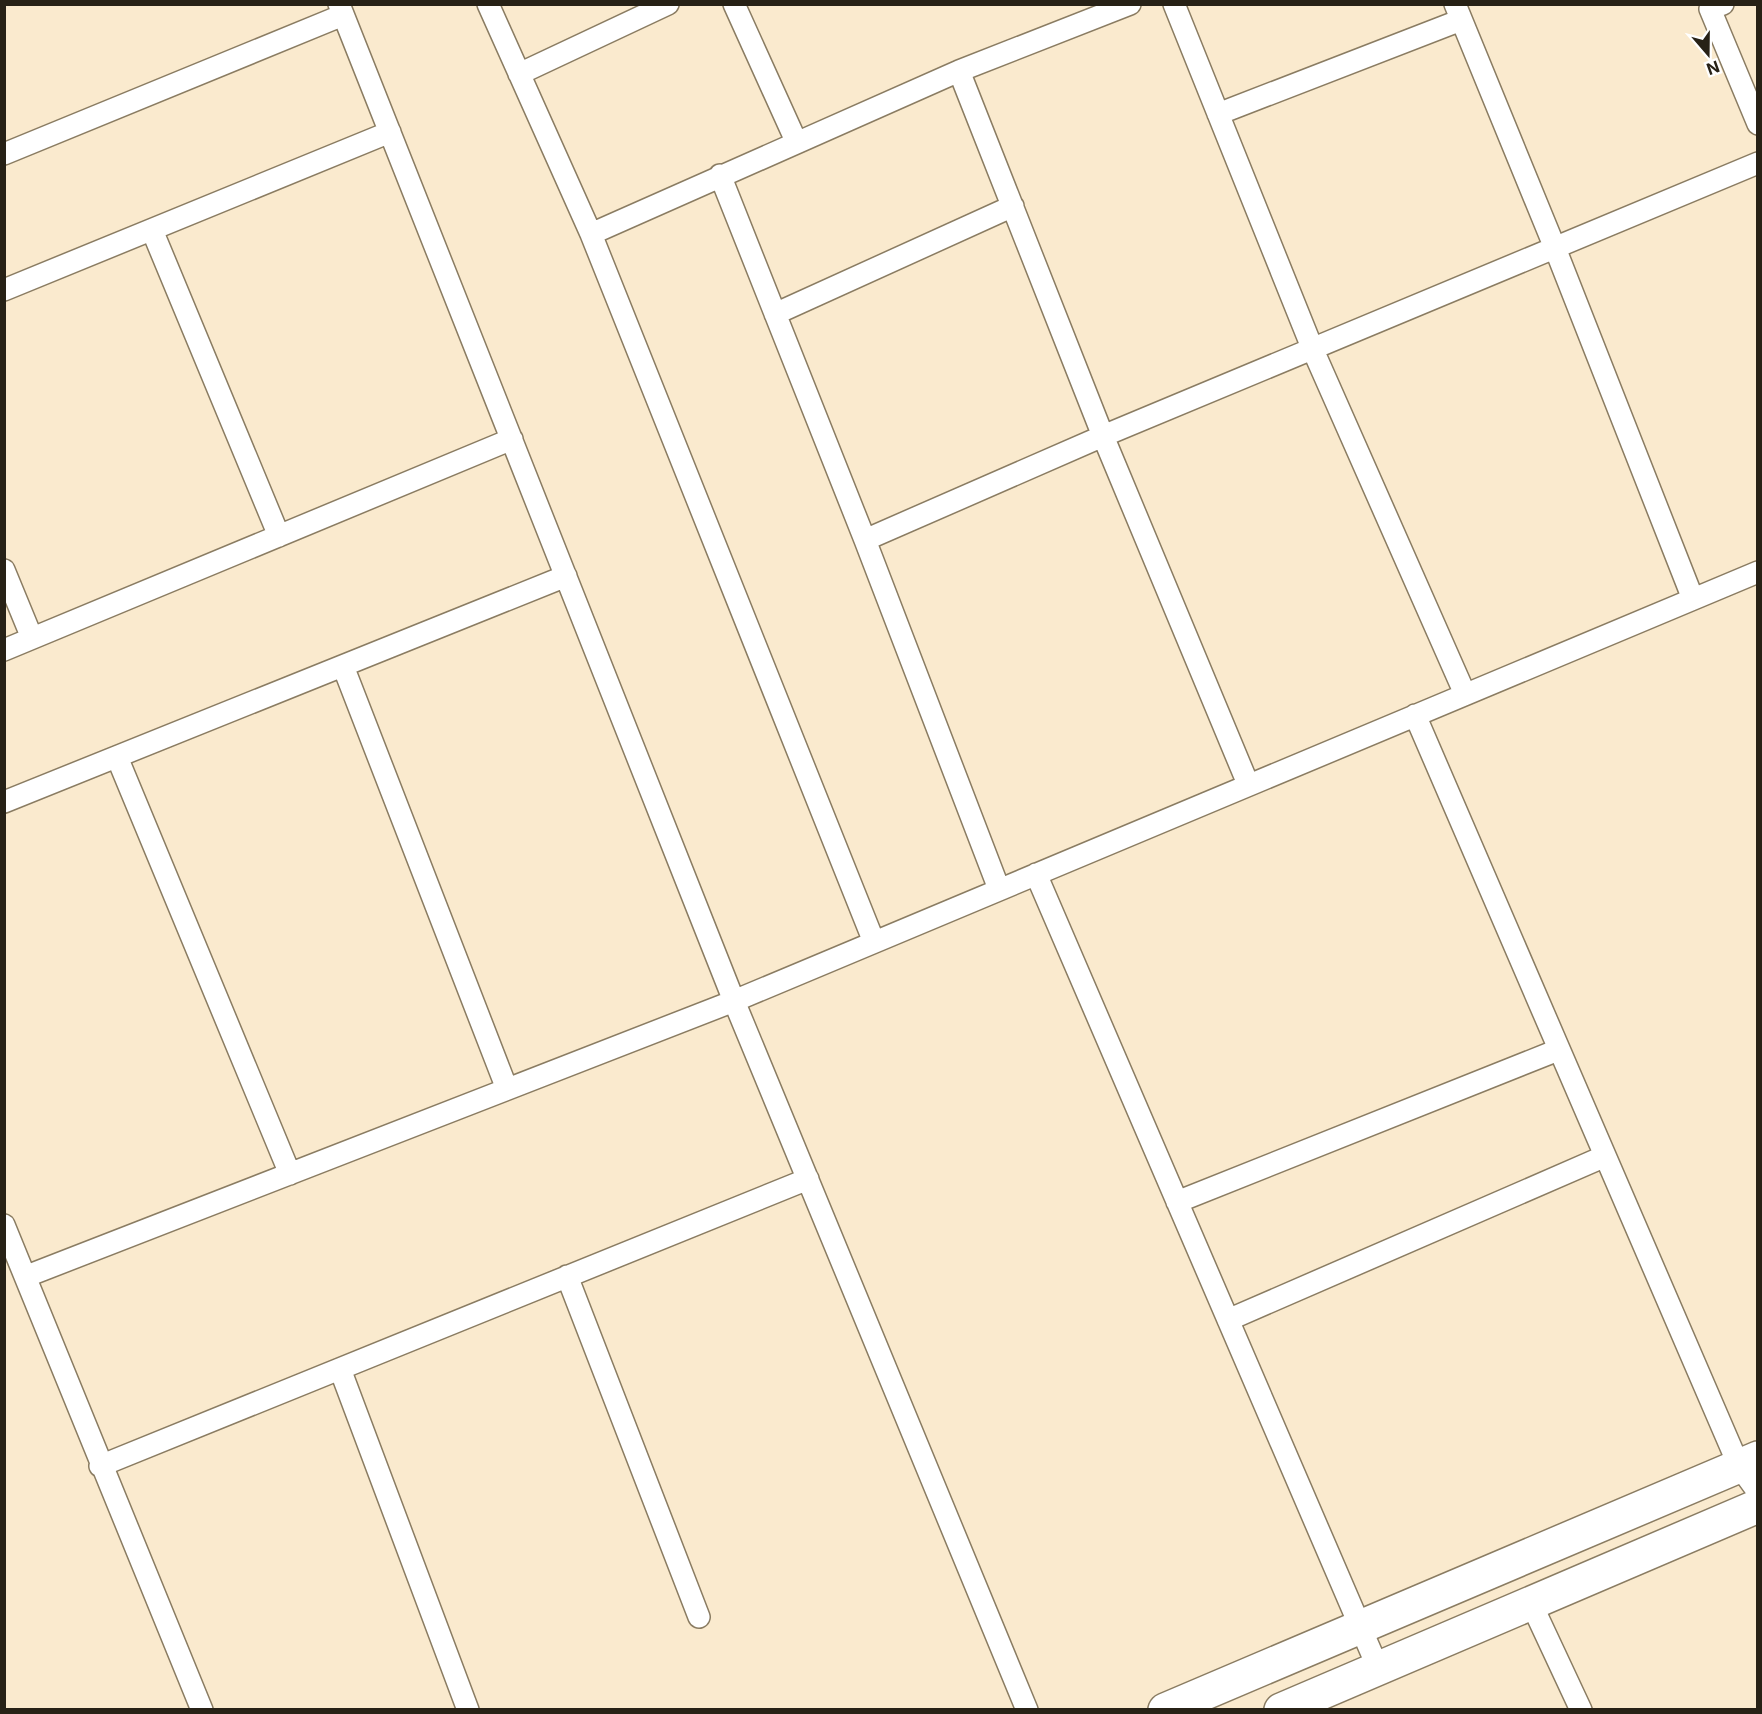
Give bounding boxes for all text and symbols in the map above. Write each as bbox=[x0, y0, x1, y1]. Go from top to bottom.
north arrow bbox=[1678, 24, 1738, 84]
text: N bbox=[1704, 57, 1722, 80]

